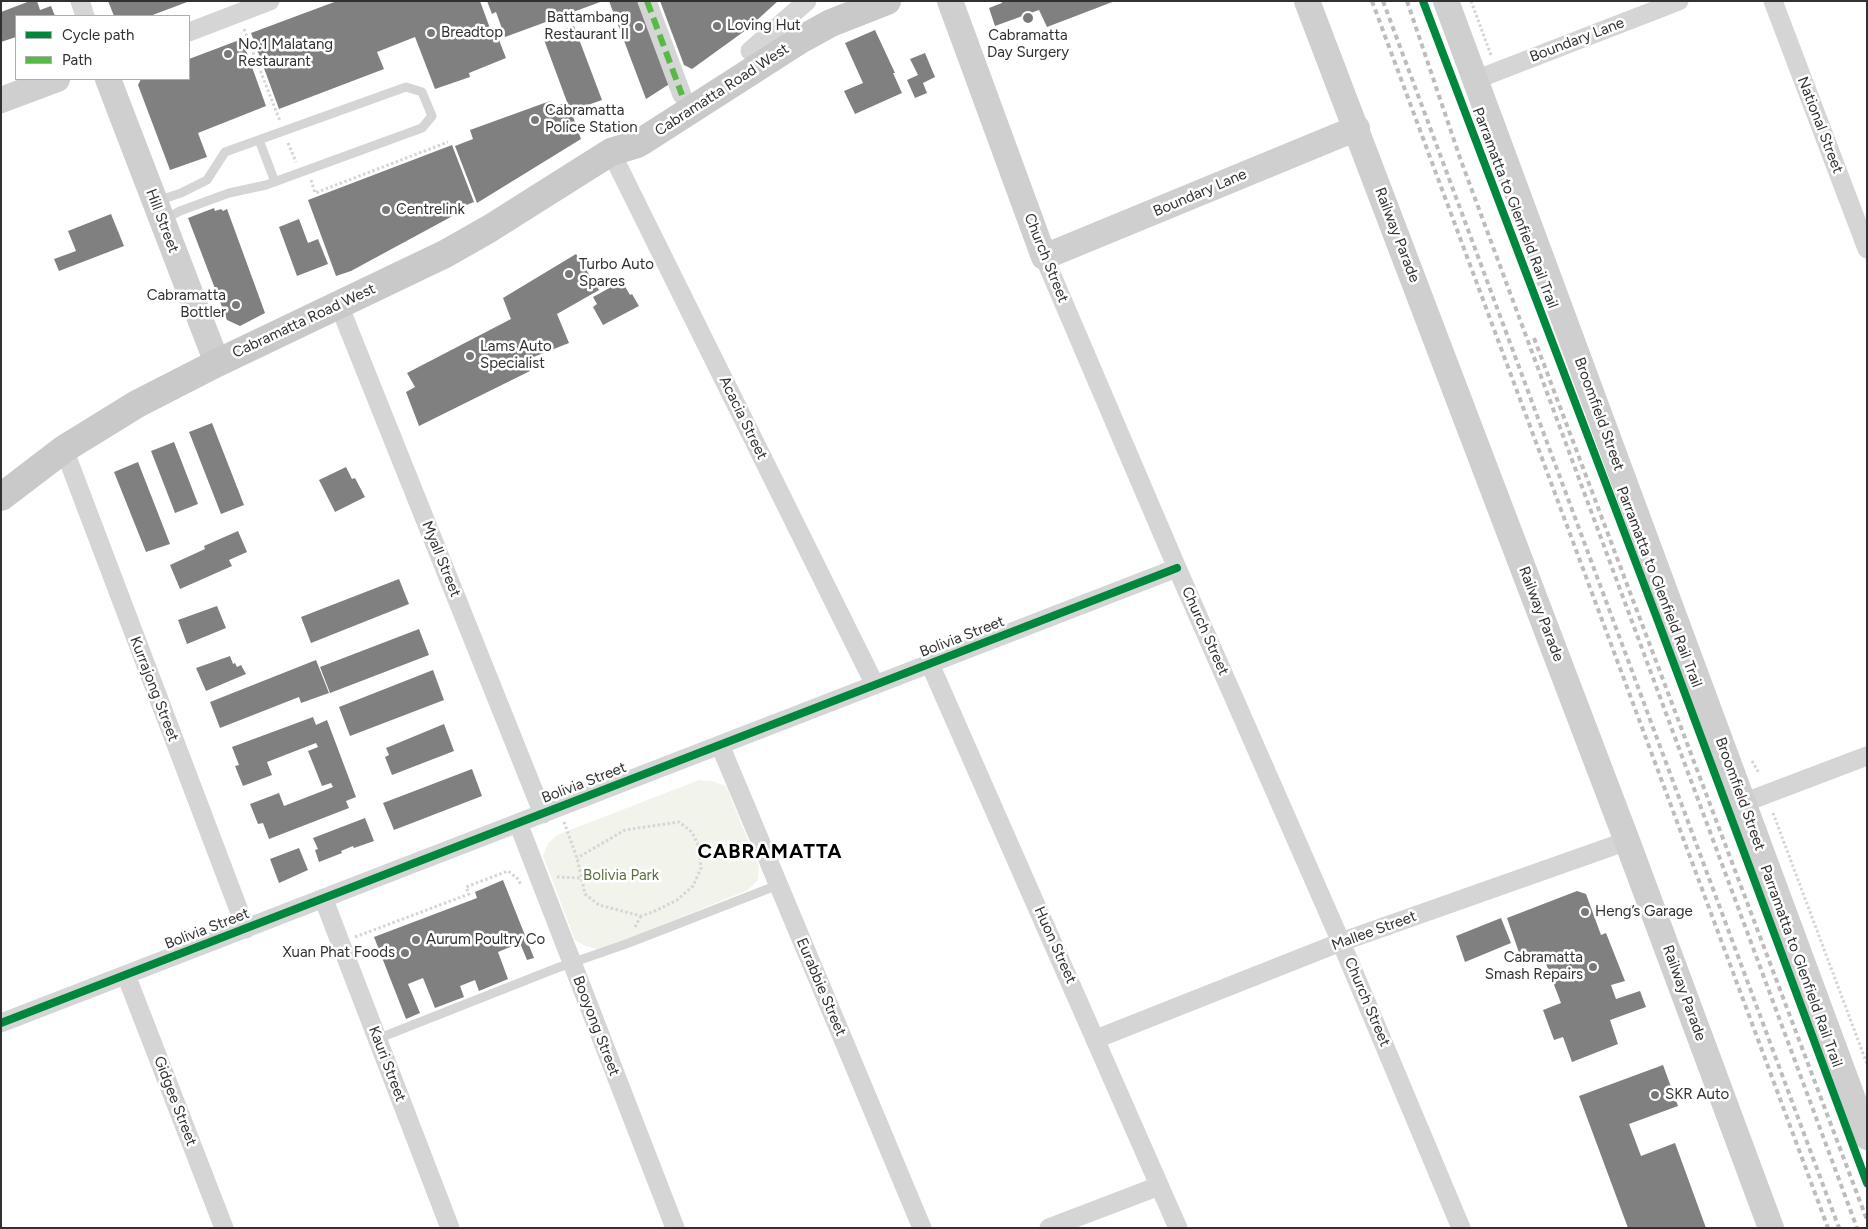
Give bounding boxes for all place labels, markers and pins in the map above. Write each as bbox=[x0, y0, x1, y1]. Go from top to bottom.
place label: Battambang Restaurant II bbox=[544, 9, 629, 44]
marker: Cabramatta Day Surgery bbox=[1021, 11, 1035, 25]
place label: Loving Hut bbox=[727, 17, 801, 35]
marker: Loving Hut bbox=[711, 20, 723, 32]
marker: Battambang Restaurant II bbox=[633, 21, 645, 33]
place label: Breadtop bbox=[441, 24, 503, 42]
marker: Breadtop bbox=[425, 27, 437, 39]
place label: Cabramatta Day Surgery bbox=[987, 27, 1069, 62]
place label: No.1 Malatang Restaurant bbox=[238, 36, 333, 71]
marker: No.1 Malatang Restaurant bbox=[222, 48, 234, 60]
place label: Cabramatta Police Station bbox=[545, 102, 638, 137]
marker: Cabramatta Police Station bbox=[529, 114, 541, 126]
place label: Centrelink bbox=[396, 201, 465, 219]
marker: Centrelink bbox=[380, 204, 392, 216]
place label: Turbo Auto Spares bbox=[579, 256, 654, 291]
marker: Turbo Auto Spares bbox=[563, 268, 575, 280]
place label: Cabramatta Bottler bbox=[147, 287, 226, 322]
marker: Cabramatta Bottler bbox=[230, 299, 242, 311]
place label: Lams Auto Specialist bbox=[480, 338, 552, 373]
marker: Lams Auto Specialist bbox=[464, 350, 476, 362]
place label: Heng’s Garage bbox=[1595, 903, 1693, 921]
marker: Heng’s Garage bbox=[1579, 906, 1591, 918]
place label: Aurum Poultry Co bbox=[426, 931, 545, 949]
marker: Aurum Poultry Co bbox=[410, 934, 422, 946]
place label: Xuan Phat Foods bbox=[282, 944, 395, 962]
marker: Xuan Phat Foods bbox=[399, 947, 411, 959]
place label: Cabramatta Smash Repairs bbox=[1485, 949, 1583, 984]
marker: Cabramatta Smash Repairs bbox=[1587, 961, 1599, 973]
place label: SKR Auto bbox=[1665, 1086, 1729, 1104]
marker: SKR Auto bbox=[1649, 1089, 1661, 1101]

